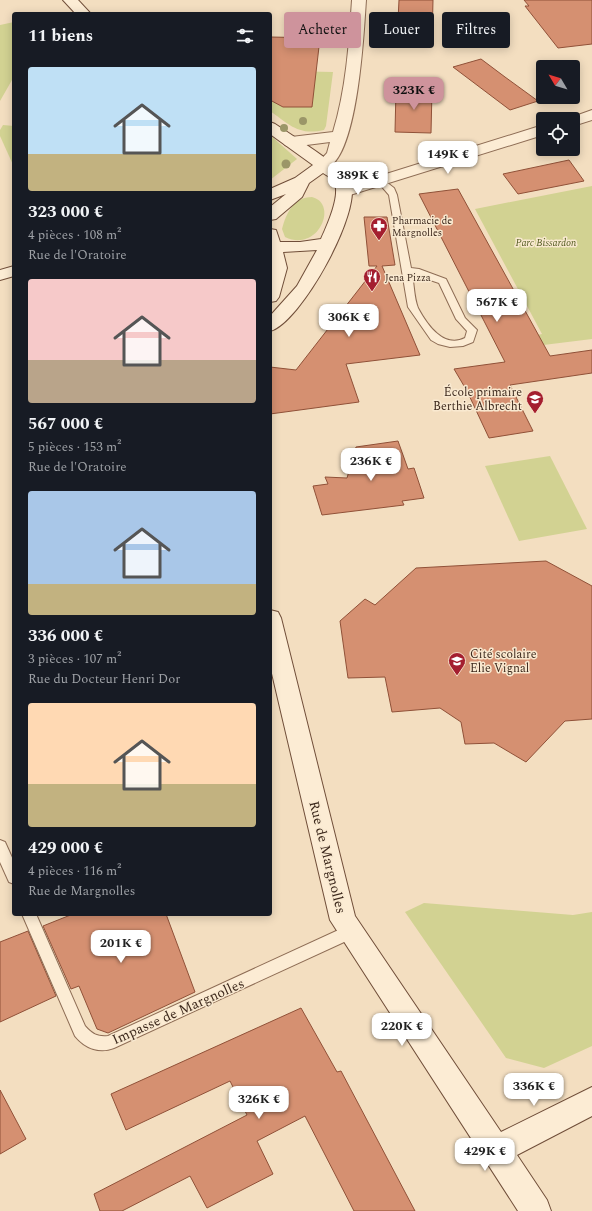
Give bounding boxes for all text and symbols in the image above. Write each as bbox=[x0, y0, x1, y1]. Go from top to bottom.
chip: Acheter bbox=[284, 12, 361, 48]
chip: Louer bbox=[369, 12, 434, 48]
chip: Filtres bbox=[442, 12, 510, 48]
text: 11 biens bbox=[28, 23, 93, 49]
icon: filters bbox=[234, 25, 256, 47]
north arrow bbox=[536, 60, 580, 104]
map controls bbox=[536, 60, 580, 156]
pin: 323K € bbox=[381, 77, 447, 111]
text: 323K € bbox=[393, 80, 435, 100]
icon: home bbox=[106, 93, 178, 165]
button: locate bbox=[536, 112, 580, 156]
pin: 149K € bbox=[415, 141, 481, 175]
text: 149K € bbox=[427, 144, 469, 164]
pin: 389K € bbox=[325, 162, 391, 196]
text: 389K € bbox=[337, 165, 379, 185]
text: 323 000 € bbox=[28, 199, 103, 225]
place label: Pharmacie de Margnolles bbox=[392, 213, 452, 241]
pharmacy icon: Pharmacie de Margnolles bbox=[369, 216, 389, 241]
text: 4 pièces · 108 m² bbox=[28, 225, 121, 245]
park label: Parc Bissardon bbox=[516, 235, 577, 251]
text: Rue de l'Oratoire bbox=[28, 245, 127, 265]
restaurant icon: Jena Pizza bbox=[362, 267, 382, 292]
place label: Jena Pizza bbox=[385, 270, 431, 286]
pin: 567K € bbox=[464, 289, 530, 323]
text: 567K € bbox=[476, 292, 518, 312]
pin: 306K € bbox=[316, 304, 382, 338]
icon: home bbox=[106, 305, 178, 377]
text: 306K € bbox=[328, 307, 370, 327]
place label: École primaire Berthie Albrecht bbox=[433, 383, 522, 416]
school or university icon: École primaire Berthie Albrecht bbox=[525, 389, 545, 414]
text: 567 000 € bbox=[28, 411, 103, 437]
text: 5 pièces · 153 m² bbox=[28, 437, 121, 457]
pin: 236K € bbox=[338, 448, 404, 482]
text: 236K € bbox=[350, 451, 392, 471]
text: Rue de l'Oratoire bbox=[28, 457, 127, 477]
icon: home bbox=[106, 517, 178, 589]
text: 336 000 € bbox=[28, 623, 103, 649]
place label: Cité scolaire Elie Vignal bbox=[470, 645, 537, 678]
text: 3 pièces · 107 m² bbox=[28, 649, 121, 669]
school or university icon: Cité scolaire Elie Vignal bbox=[447, 651, 467, 676]
text: Rue du Docteur Henri Dor bbox=[28, 669, 180, 689]
icon: home bbox=[106, 729, 178, 801]
street label: Rue de Margnolles bbox=[303, 799, 352, 916]
text: 429 000 € bbox=[28, 835, 103, 861]
text: 4 pièces · 116 m² bbox=[28, 861, 121, 881]
text: Rue de Margnolles bbox=[28, 881, 135, 901]
pin: 201K € bbox=[88, 930, 154, 964]
text: 201K € bbox=[100, 933, 142, 953]
street label: Impasse de Margnolles bbox=[109, 973, 248, 1050]
pin: 220K € bbox=[369, 1013, 435, 1047]
text: 220K € bbox=[381, 1016, 423, 1036]
pin: 336K € bbox=[501, 1073, 567, 1107]
text: 336K € bbox=[513, 1076, 555, 1096]
pin: 326K € bbox=[226, 1086, 292, 1120]
text: 326K € bbox=[238, 1089, 280, 1109]
pin: 429K € bbox=[452, 1138, 518, 1172]
text: 429K € bbox=[464, 1141, 506, 1161]

